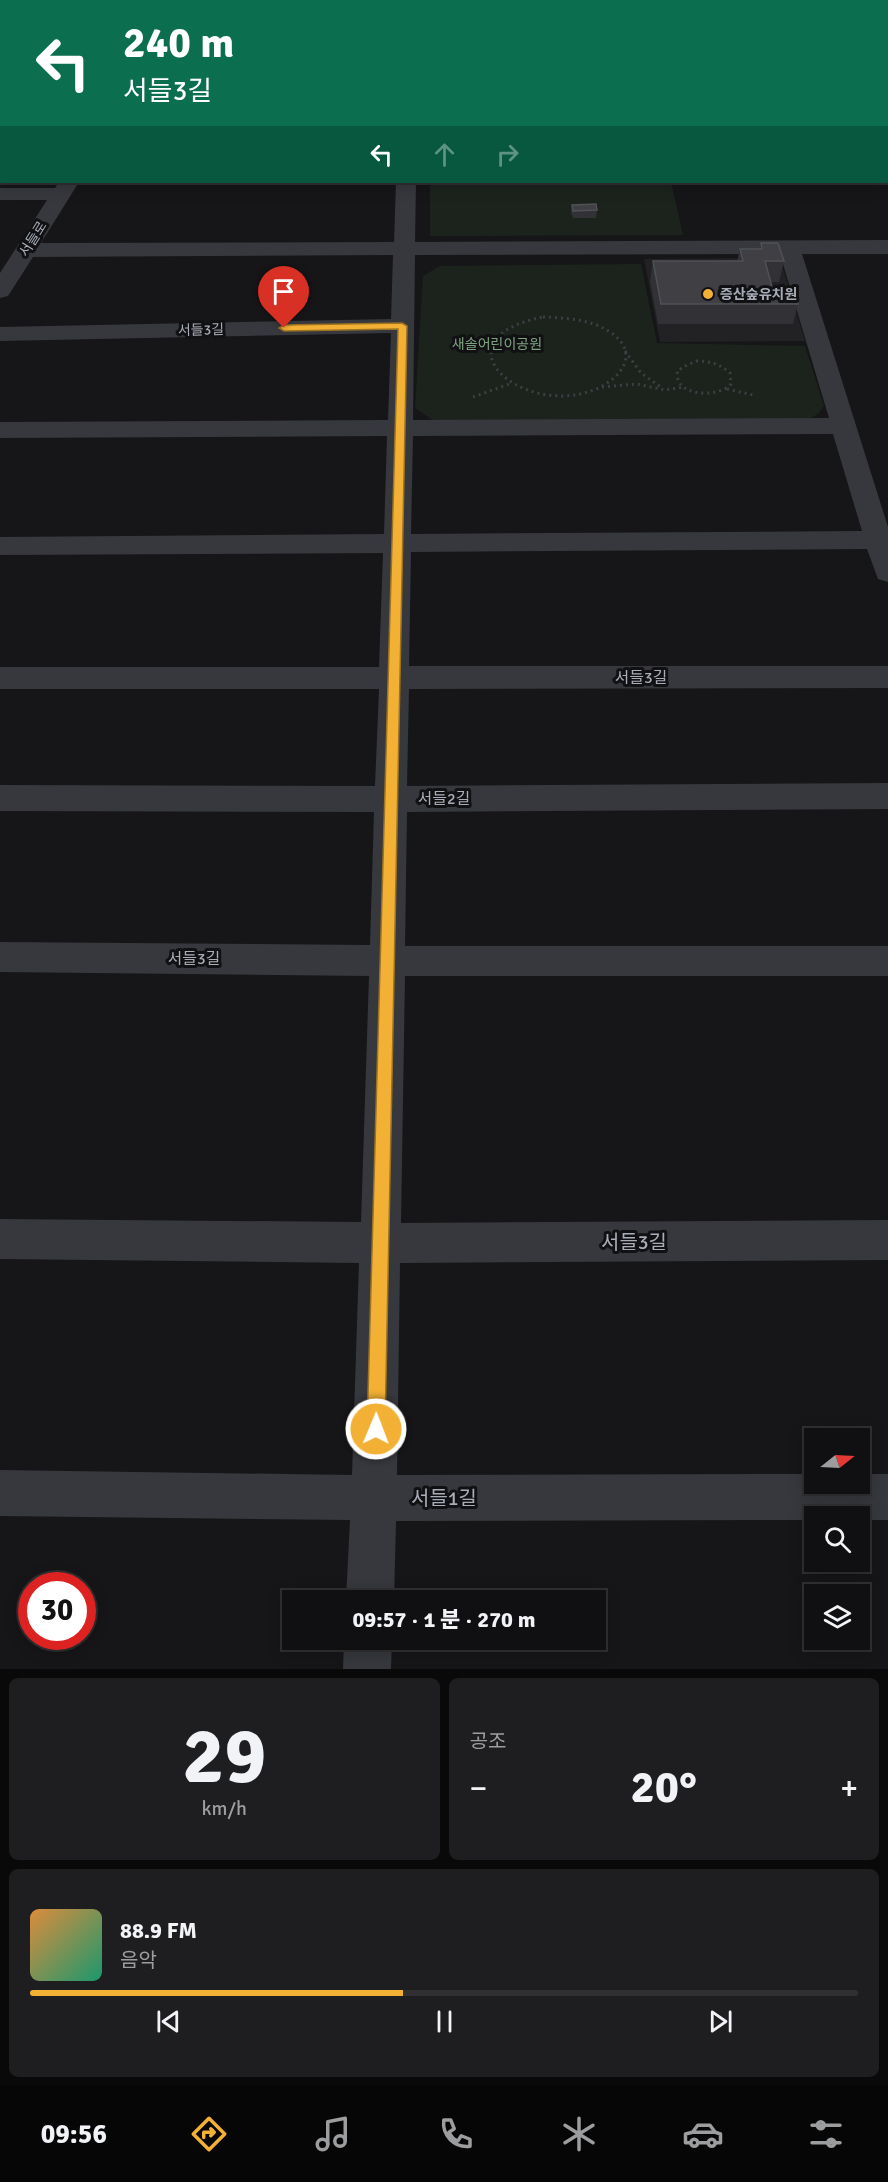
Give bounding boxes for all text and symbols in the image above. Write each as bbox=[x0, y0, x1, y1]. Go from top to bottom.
text: 240 m bbox=[123, 18, 234, 69]
icon: left bbox=[24, 24, 102, 102]
text: 서들3길 bbox=[123, 75, 212, 108]
icon: left bbox=[365, 138, 398, 171]
icon: ahead bbox=[428, 138, 461, 171]
icon: right bbox=[491, 138, 524, 171]
street label: 서들로 bbox=[16, 218, 51, 260]
pin bbox=[258, 266, 309, 328]
icon: arrive bbox=[267, 275, 300, 308]
place label: 증산숲유치원 bbox=[720, 286, 797, 303]
marker: 증산숲유치원 bbox=[701, 287, 715, 301]
street label: 서들3길 bbox=[178, 321, 224, 339]
park label: 새솔어린이공원 bbox=[452, 336, 542, 353]
street label: 서들3길 bbox=[615, 668, 667, 688]
street label: 서들2길 bbox=[418, 789, 470, 809]
street label: 서들3길 bbox=[168, 949, 220, 969]
street label: 서들3길 bbox=[601, 1230, 667, 1255]
position arrow bbox=[344, 1397, 408, 1461]
north arrow bbox=[804, 1428, 870, 1494]
map controls bbox=[804, 1428, 870, 1650]
street label: 서들1길 bbox=[411, 1486, 477, 1511]
button: search bbox=[804, 1506, 870, 1572]
speed limit sign: 30 bbox=[18, 1572, 96, 1650]
button: layers bbox=[804, 1584, 870, 1650]
text: 09:57 · 1 분 · 270 m bbox=[352, 1606, 536, 1633]
text: 29 bbox=[182, 1709, 266, 1805]
text: 공조 bbox=[470, 1729, 506, 1754]
text: 20° bbox=[630, 1760, 697, 1815]
text: − bbox=[470, 1768, 487, 1809]
text: + bbox=[840, 1768, 858, 1809]
text: km/h bbox=[202, 1796, 247, 1821]
text: 88.9 FM bbox=[120, 1917, 197, 1944]
text: 음악 bbox=[120, 1948, 157, 1973]
icon: previous bbox=[152, 2005, 185, 2038]
icon: pause bbox=[428, 2005, 461, 2038]
icon: next bbox=[704, 2005, 737, 2038]
icon: directions bbox=[188, 2113, 230, 2155]
icon: music bbox=[312, 2113, 354, 2155]
icon: phone bbox=[435, 2113, 477, 2155]
icon: climate bbox=[558, 2113, 600, 2155]
icon: car bbox=[682, 2113, 724, 2155]
icon: filters bbox=[805, 2113, 847, 2155]
text: 09:56 bbox=[41, 2118, 107, 2151]

